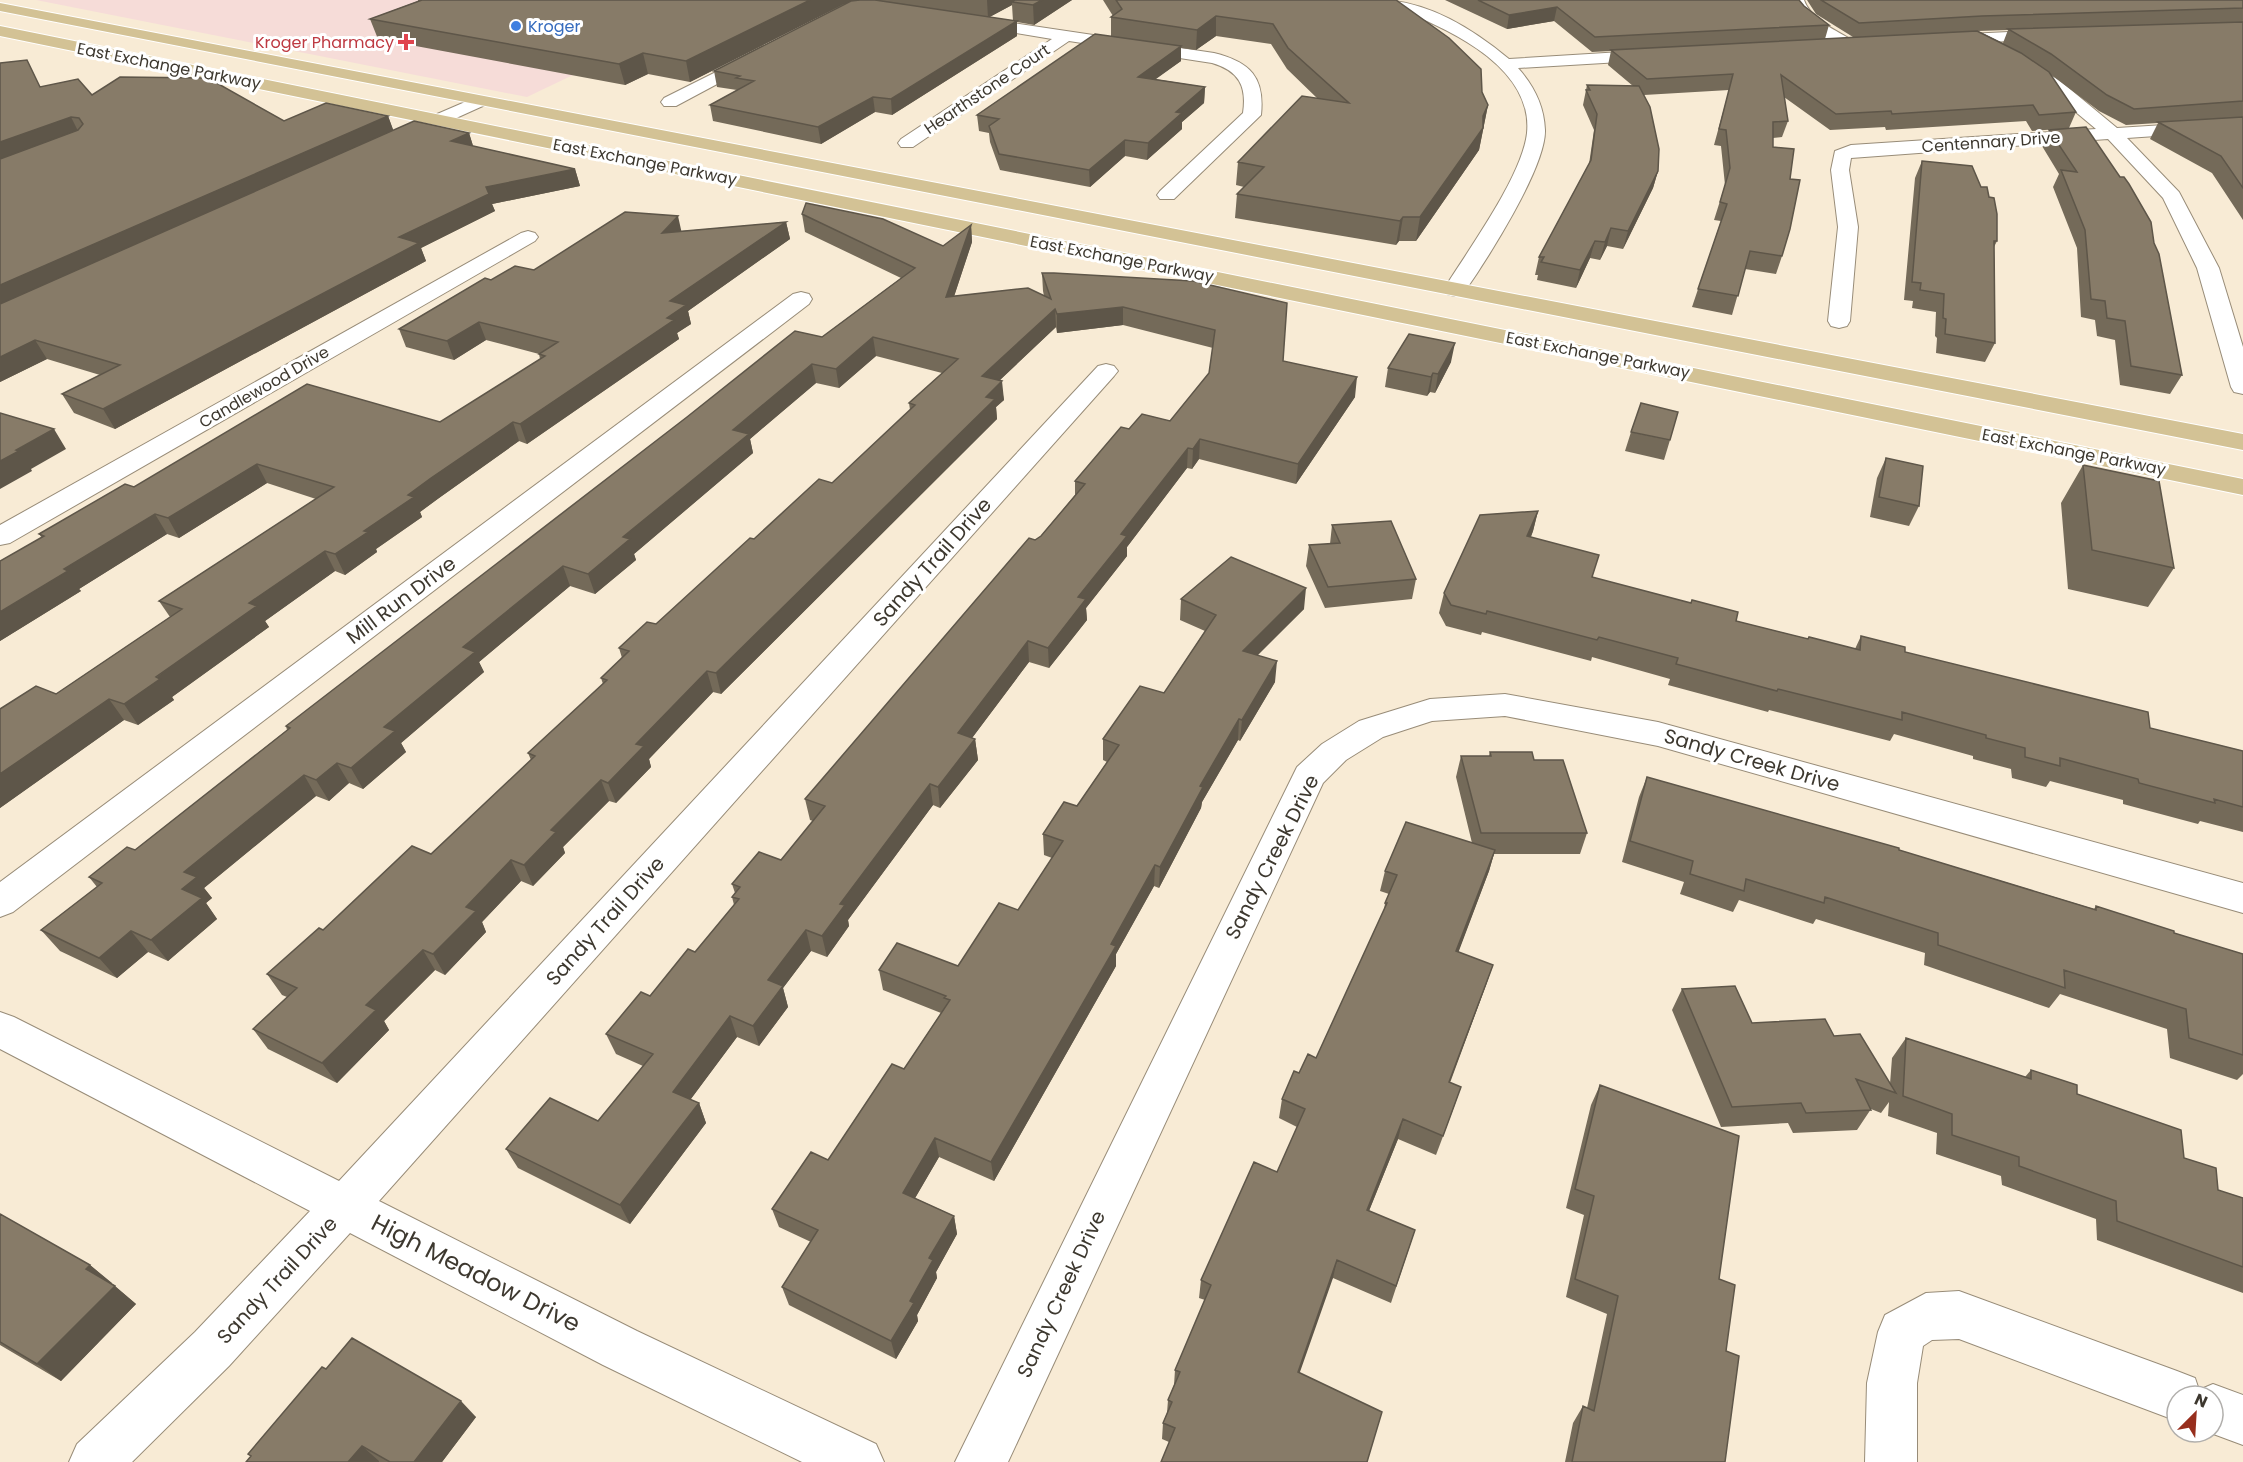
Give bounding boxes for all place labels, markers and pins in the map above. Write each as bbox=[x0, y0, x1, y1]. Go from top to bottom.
place label: Kroger bbox=[528, 15, 581, 38]
marker: Kroger bbox=[509, 19, 523, 33]
place label: Kroger Pharmacy bbox=[255, 31, 394, 54]
marker: Kroger Pharmacy bbox=[399, 35, 413, 49]

